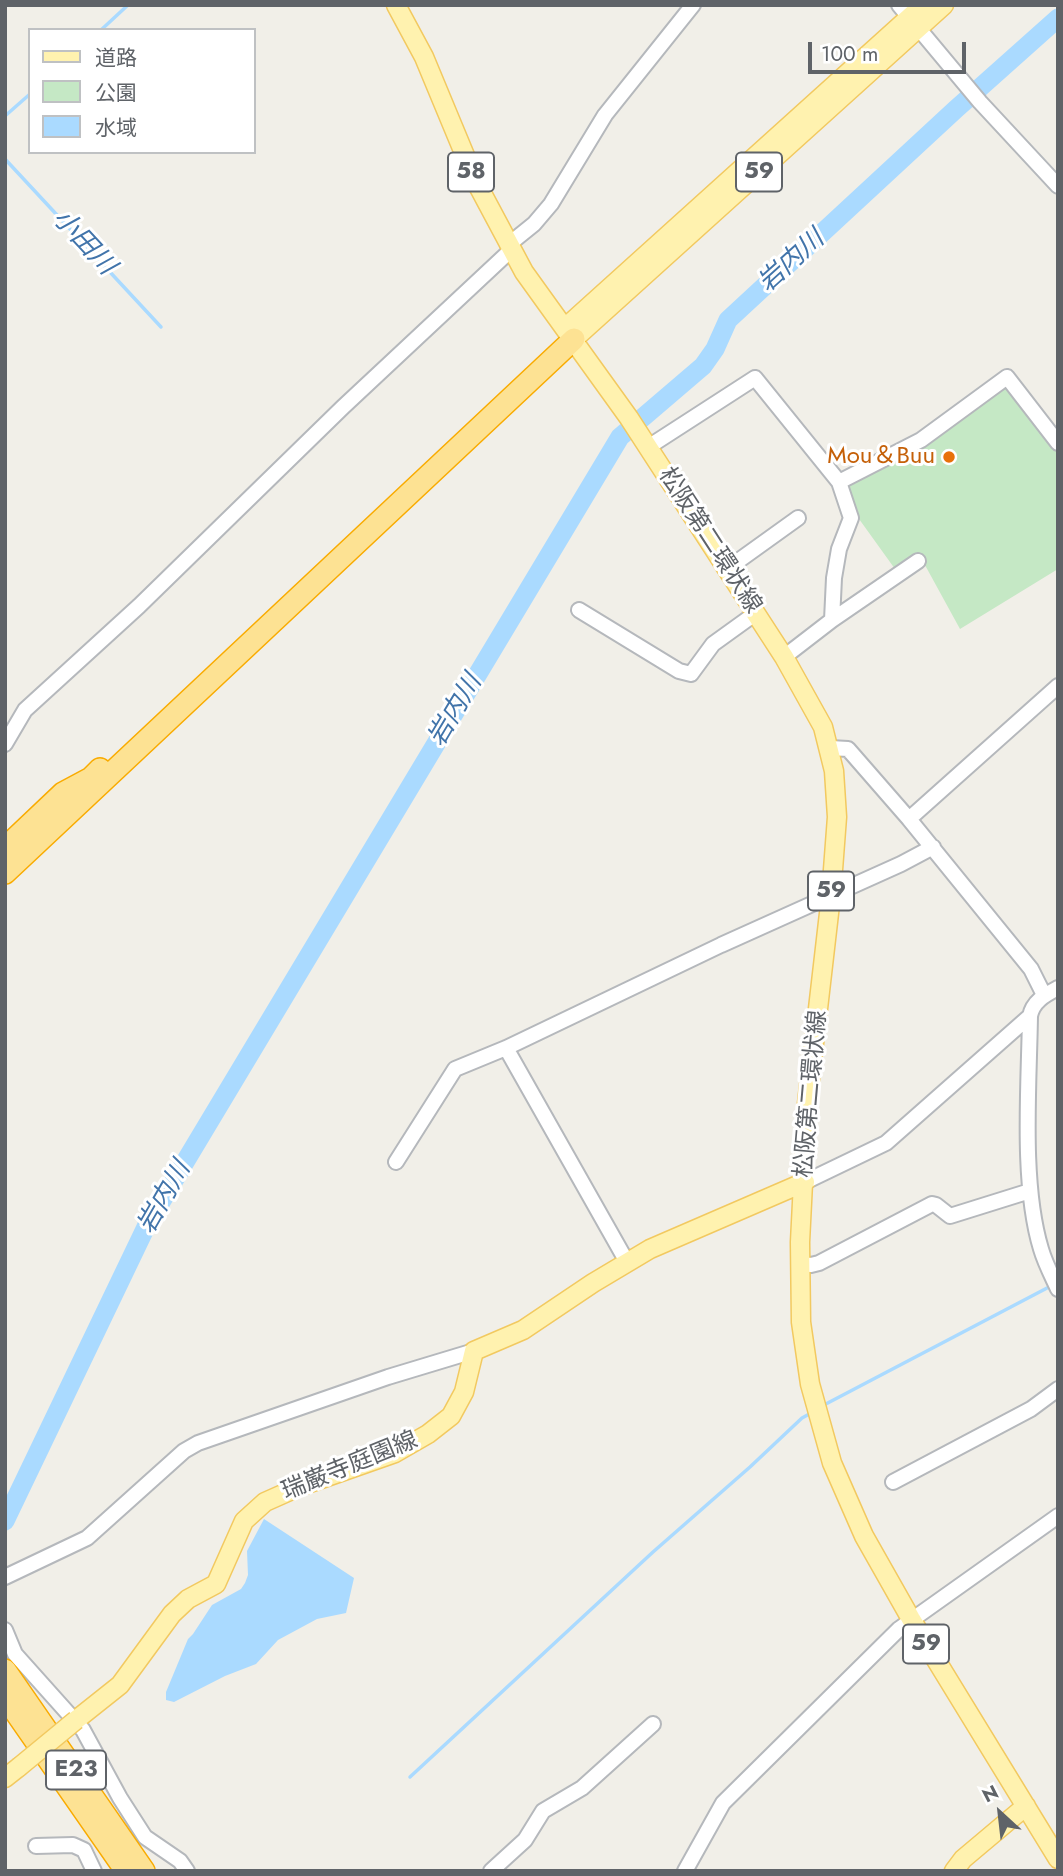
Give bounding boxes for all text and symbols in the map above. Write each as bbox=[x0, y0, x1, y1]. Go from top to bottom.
legend bbox=[28, 28, 256, 154]
scale bar bbox=[811, 28, 968, 72]
text: 100 m bbox=[821, 39, 878, 69]
text: 道路 bbox=[95, 43, 137, 73]
text: 公園 bbox=[95, 78, 137, 108]
text: 水域 bbox=[95, 113, 137, 143]
road number: 58 bbox=[448, 153, 494, 192]
road number: 59 bbox=[736, 153, 782, 192]
water label: 小田川 bbox=[45, 204, 121, 282]
water label: 岩内川 bbox=[753, 224, 831, 300]
place label: Mou＆Buu bbox=[827, 443, 935, 471]
marker: Mou＆Buu bbox=[941, 449, 957, 465]
street label: 松阪第二環状線 bbox=[651, 463, 767, 619]
water label: 岩内川 bbox=[423, 670, 489, 752]
road number: 59 bbox=[808, 872, 854, 911]
street label: 松阪第二環状線 bbox=[790, 1009, 834, 1179]
water label: 岩内川 bbox=[132, 1156, 198, 1240]
street label: 瑞巌寺庭園線 bbox=[278, 1427, 422, 1507]
road number: 59 bbox=[903, 1624, 949, 1664]
road number: E23 bbox=[46, 1750, 106, 1790]
north arrow bbox=[965, 1778, 1035, 1848]
text: N bbox=[977, 1778, 1003, 1809]

